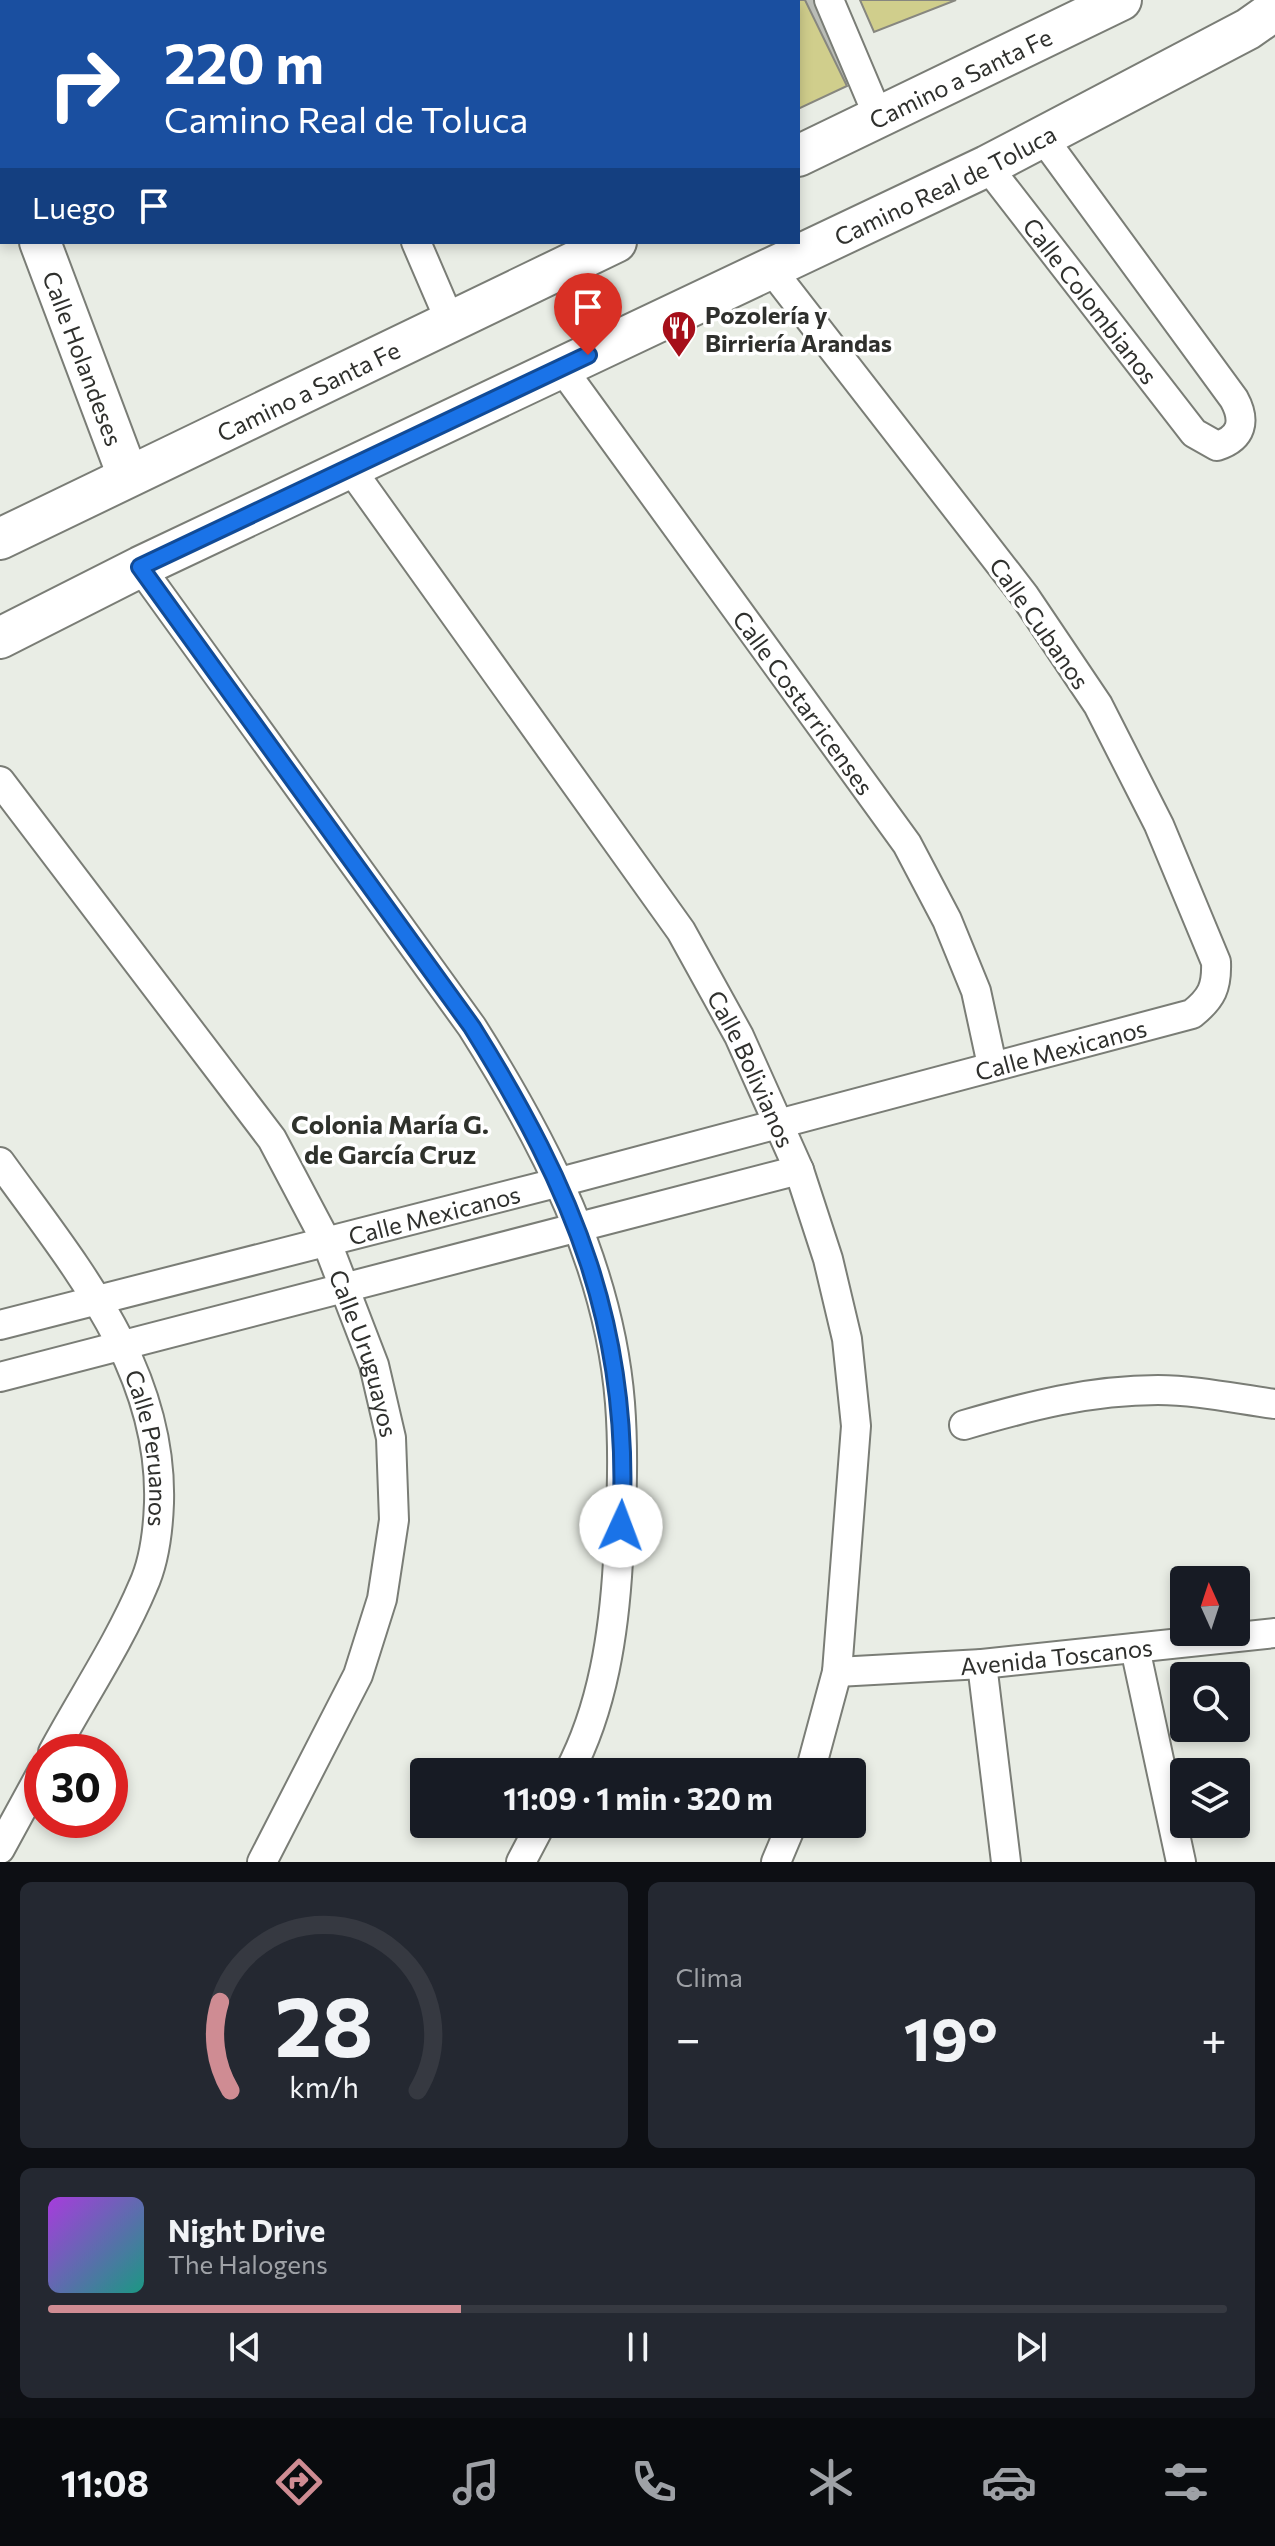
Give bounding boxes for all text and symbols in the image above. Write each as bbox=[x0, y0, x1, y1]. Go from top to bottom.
street label: Camino a Santa Fe bbox=[864, 21, 1056, 134]
text: 220 m bbox=[164, 27, 324, 96]
icon: right bbox=[32, 32, 136, 136]
text: Camino Real de Toluca bbox=[164, 96, 528, 140]
street label: Camino Real de Toluca bbox=[829, 118, 1061, 251]
icon: arrive bbox=[132, 184, 176, 228]
text: Luego bbox=[32, 188, 116, 225]
street label: Calle Colombianos bbox=[1018, 211, 1165, 389]
street label: Calle Holandeses bbox=[38, 267, 130, 449]
pin bbox=[554, 273, 622, 355]
icon: arrive bbox=[566, 285, 610, 329]
place label: Pozolería y Birriería Arandas bbox=[705, 300, 892, 357]
restaurant icon: Pozolería y Birriería Arandas bbox=[660, 309, 698, 359]
street label: Camino a Santa Fe bbox=[212, 334, 404, 447]
street label: Calle Cubanos bbox=[984, 552, 1096, 694]
street label: Calle Costarricenses bbox=[728, 604, 881, 800]
street label: Calle Bolivianos bbox=[702, 985, 801, 1152]
street label: Calle Mexicanos bbox=[972, 1012, 1150, 1086]
district label: Colonia María G. de García Cruz bbox=[291, 1108, 489, 1169]
street label: Calle Mexicanos bbox=[345, 1178, 523, 1250]
street label: Calle Uruguayos bbox=[324, 1265, 405, 1440]
street label: Calle Peruanos bbox=[120, 1365, 174, 1528]
position arrow bbox=[579, 1484, 663, 1568]
north arrow bbox=[1170, 1566, 1250, 1646]
map controls bbox=[1170, 1566, 1250, 1838]
street label: Avenida Toscanos bbox=[960, 1632, 1154, 1680]
button: search bbox=[1170, 1662, 1250, 1742]
speed limit sign: 30 bbox=[24, 1734, 128, 1838]
button: layers bbox=[1170, 1758, 1250, 1838]
text: 11:09 · 1 min · 320 m bbox=[503, 1779, 773, 1816]
text: Clima bbox=[676, 1961, 743, 1992]
text: 28 bbox=[275, 1972, 373, 2074]
text: 19° bbox=[904, 2000, 998, 2073]
text: − bbox=[676, 2010, 701, 2064]
text: + bbox=[1201, 2010, 1227, 2064]
text: km/h bbox=[289, 2069, 359, 2104]
text: Night Drive bbox=[168, 2211, 325, 2248]
text: The Halogens bbox=[168, 2248, 328, 2279]
icon: previous bbox=[223, 2325, 267, 2369]
icon: pause bbox=[616, 2325, 660, 2369]
icon: next bbox=[1009, 2325, 1053, 2369]
icon: directions bbox=[271, 2454, 327, 2510]
icon: music bbox=[448, 2454, 504, 2510]
icon: phone bbox=[626, 2454, 682, 2510]
icon: climate bbox=[803, 2454, 859, 2510]
icon: car bbox=[981, 2454, 1037, 2510]
icon: filters bbox=[1158, 2454, 1214, 2510]
text: 11:08 bbox=[61, 2460, 149, 2504]

